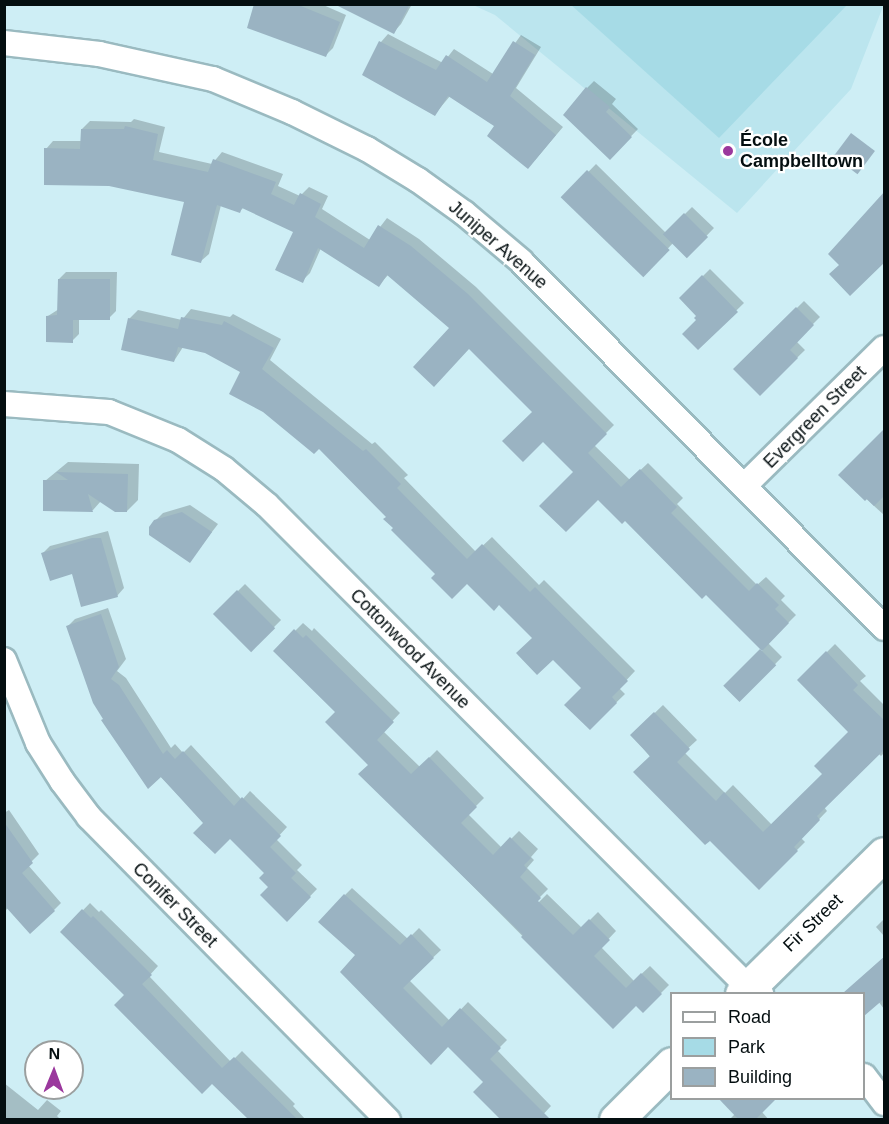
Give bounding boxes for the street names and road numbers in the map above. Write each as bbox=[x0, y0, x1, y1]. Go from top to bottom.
street label: Juniper Avenue bbox=[444, 196, 552, 294]
street label: Evergreen Street bbox=[759, 361, 871, 473]
street label: Cottonwood Avenue bbox=[345, 584, 475, 714]
street label: Conifer Street bbox=[128, 858, 222, 952]
street label: Fir Street bbox=[779, 890, 847, 956]

